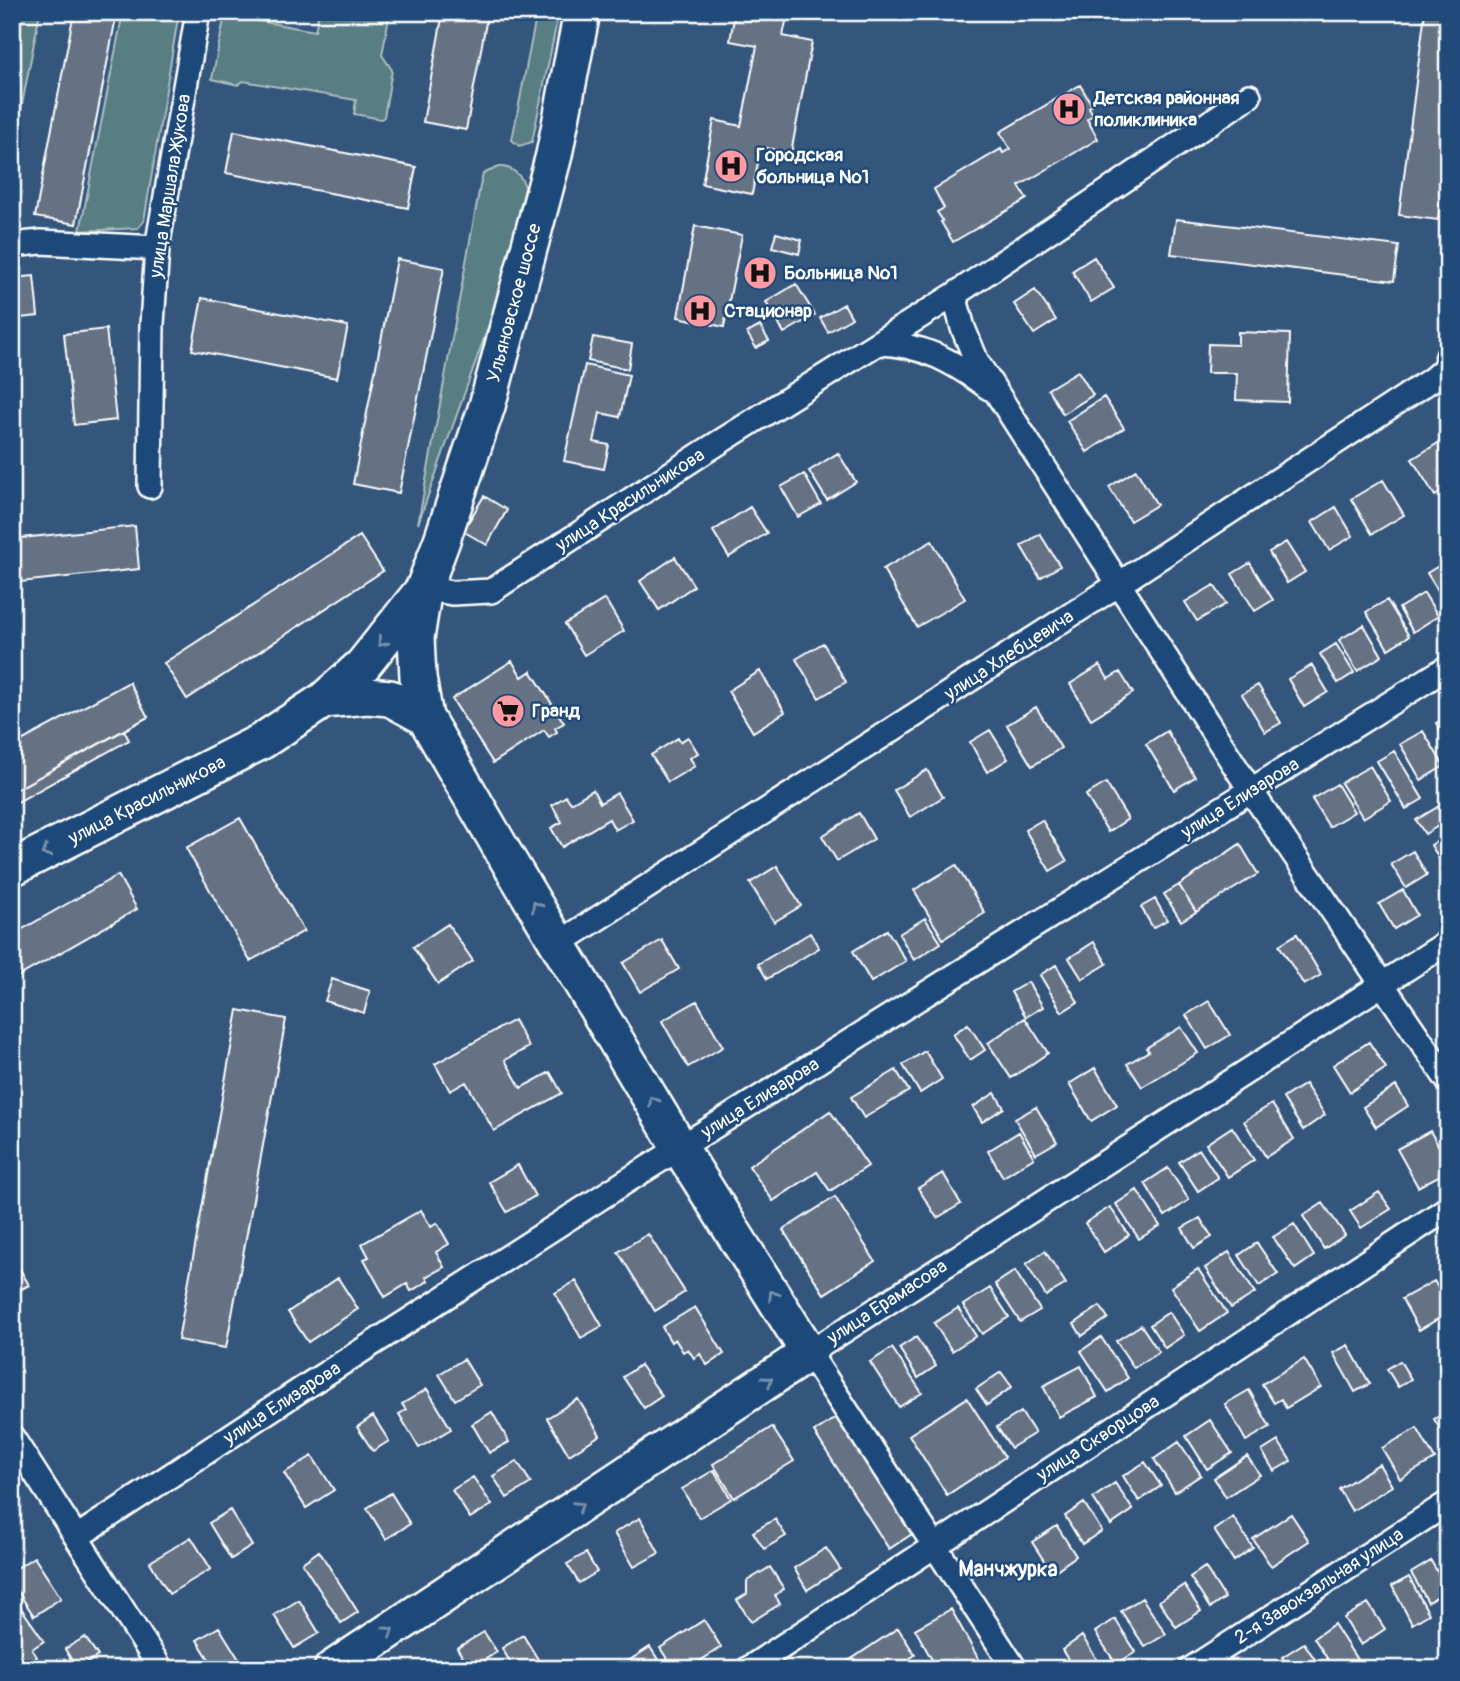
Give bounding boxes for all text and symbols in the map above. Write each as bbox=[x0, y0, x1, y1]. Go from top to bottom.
place label: Детская районная поликлиника bbox=[1093, 86, 1240, 132]
hospital icon: Детская районная поликлиника bbox=[1050, 90, 1088, 128]
street label: улица Маршала Жукова bbox=[143, 92, 196, 281]
place label: Городская больница №1 bbox=[756, 143, 869, 189]
hospital icon: Городская больница №1 bbox=[712, 147, 750, 185]
street label: Ульяновское шоссе bbox=[481, 220, 547, 385]
hospital icon: Больница №1 bbox=[741, 254, 779, 292]
place label: Больница №1 bbox=[784, 261, 898, 285]
hospital icon: Стационар bbox=[681, 292, 719, 330]
place label: Стационар bbox=[724, 299, 812, 323]
street label: улица Красильникова bbox=[550, 443, 709, 558]
street label: улица Хлебцевича bbox=[939, 604, 1078, 706]
one-way arrow bbox=[378, 634, 390, 647]
supermarket icon: Гранд bbox=[489, 692, 527, 730]
place label: Гранд bbox=[532, 699, 580, 723]
street label: улица Красильникова bbox=[64, 750, 230, 850]
street label: улица Елизарова bbox=[1175, 752, 1304, 845]
one-way arrow bbox=[41, 843, 53, 857]
one-way arrow bbox=[531, 901, 544, 914]
street label: улица Елизарова bbox=[695, 1052, 824, 1145]
one-way arrow bbox=[648, 1096, 661, 1109]
street label: улица Ерамасова bbox=[822, 1254, 952, 1350]
one-way arrow bbox=[768, 1289, 781, 1302]
street label: улица Елизарова bbox=[218, 1356, 345, 1450]
one-way arrow bbox=[760, 1377, 773, 1389]
street label: улица Скворцова bbox=[1031, 1389, 1164, 1487]
one-way arrow bbox=[571, 1501, 584, 1514]
street label: 2-я Завокзальная улица bbox=[1230, 1522, 1408, 1650]
district label: Манчжурка bbox=[959, 1556, 1058, 1583]
one-way arrow bbox=[381, 1626, 394, 1639]

